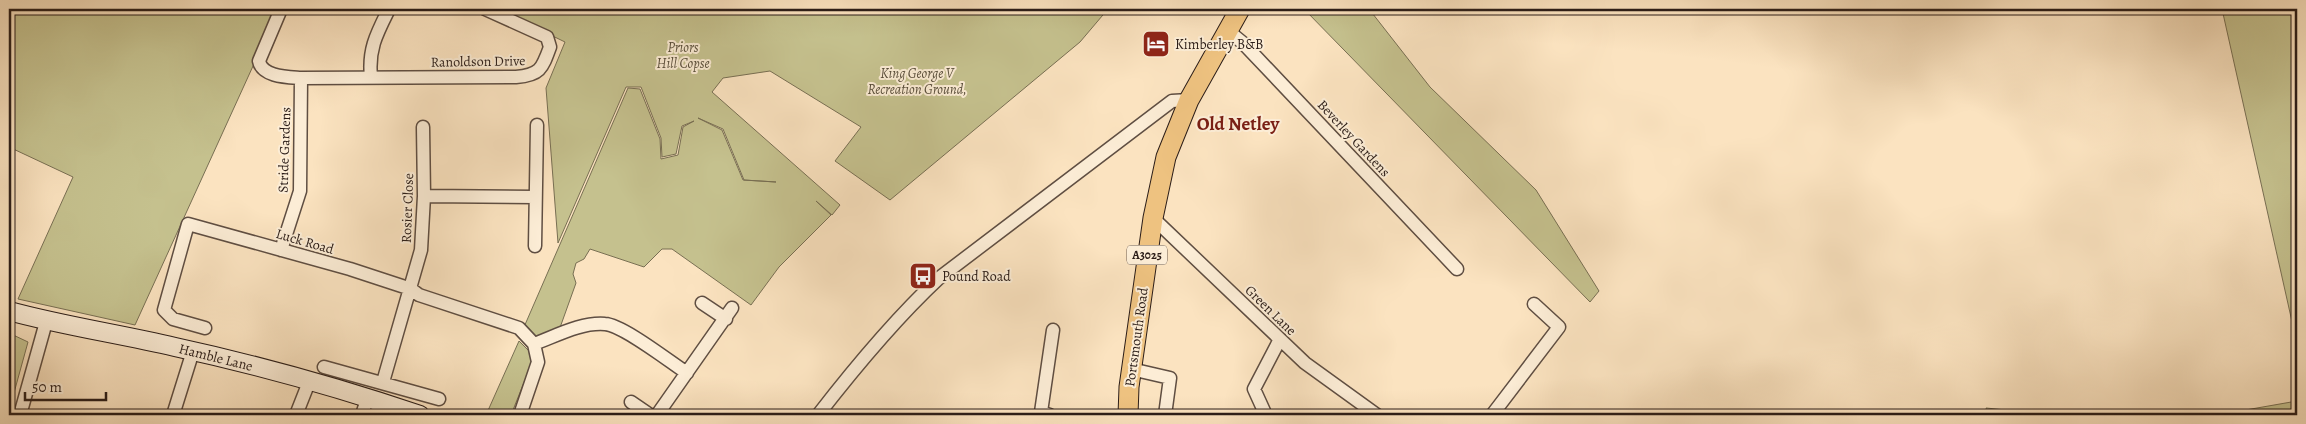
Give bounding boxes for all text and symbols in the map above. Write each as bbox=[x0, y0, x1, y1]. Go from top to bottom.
hotel icon: Kimberley B&B bbox=[1141, 29, 1171, 59]
place label: Kimberley B&B bbox=[1175, 35, 1263, 54]
park label: Priors Hill Copse bbox=[656, 38, 710, 73]
street label: Ranoldson Drive bbox=[430, 51, 526, 72]
park label: King George V Recreation Ground, bbox=[867, 64, 967, 99]
street label: Beverley Gardens bbox=[1313, 96, 1394, 181]
street label: Stride Gardens bbox=[274, 107, 295, 193]
district label: Old Netley bbox=[1197, 111, 1280, 137]
street label: Rosier Close bbox=[397, 173, 418, 243]
street label: Luck Road bbox=[274, 224, 337, 259]
road number: A3025 bbox=[1127, 246, 1167, 264]
bus stop icon: Pound Road bbox=[908, 261, 938, 291]
place label: Pound Road bbox=[942, 267, 1011, 286]
street label: Green Lane bbox=[1241, 281, 1301, 340]
street label: Portsmouth Road bbox=[1120, 286, 1153, 388]
street label: Hamble Lane bbox=[177, 339, 255, 376]
scale bar bbox=[25, 369, 106, 401]
text: 50 m bbox=[32, 377, 62, 397]

